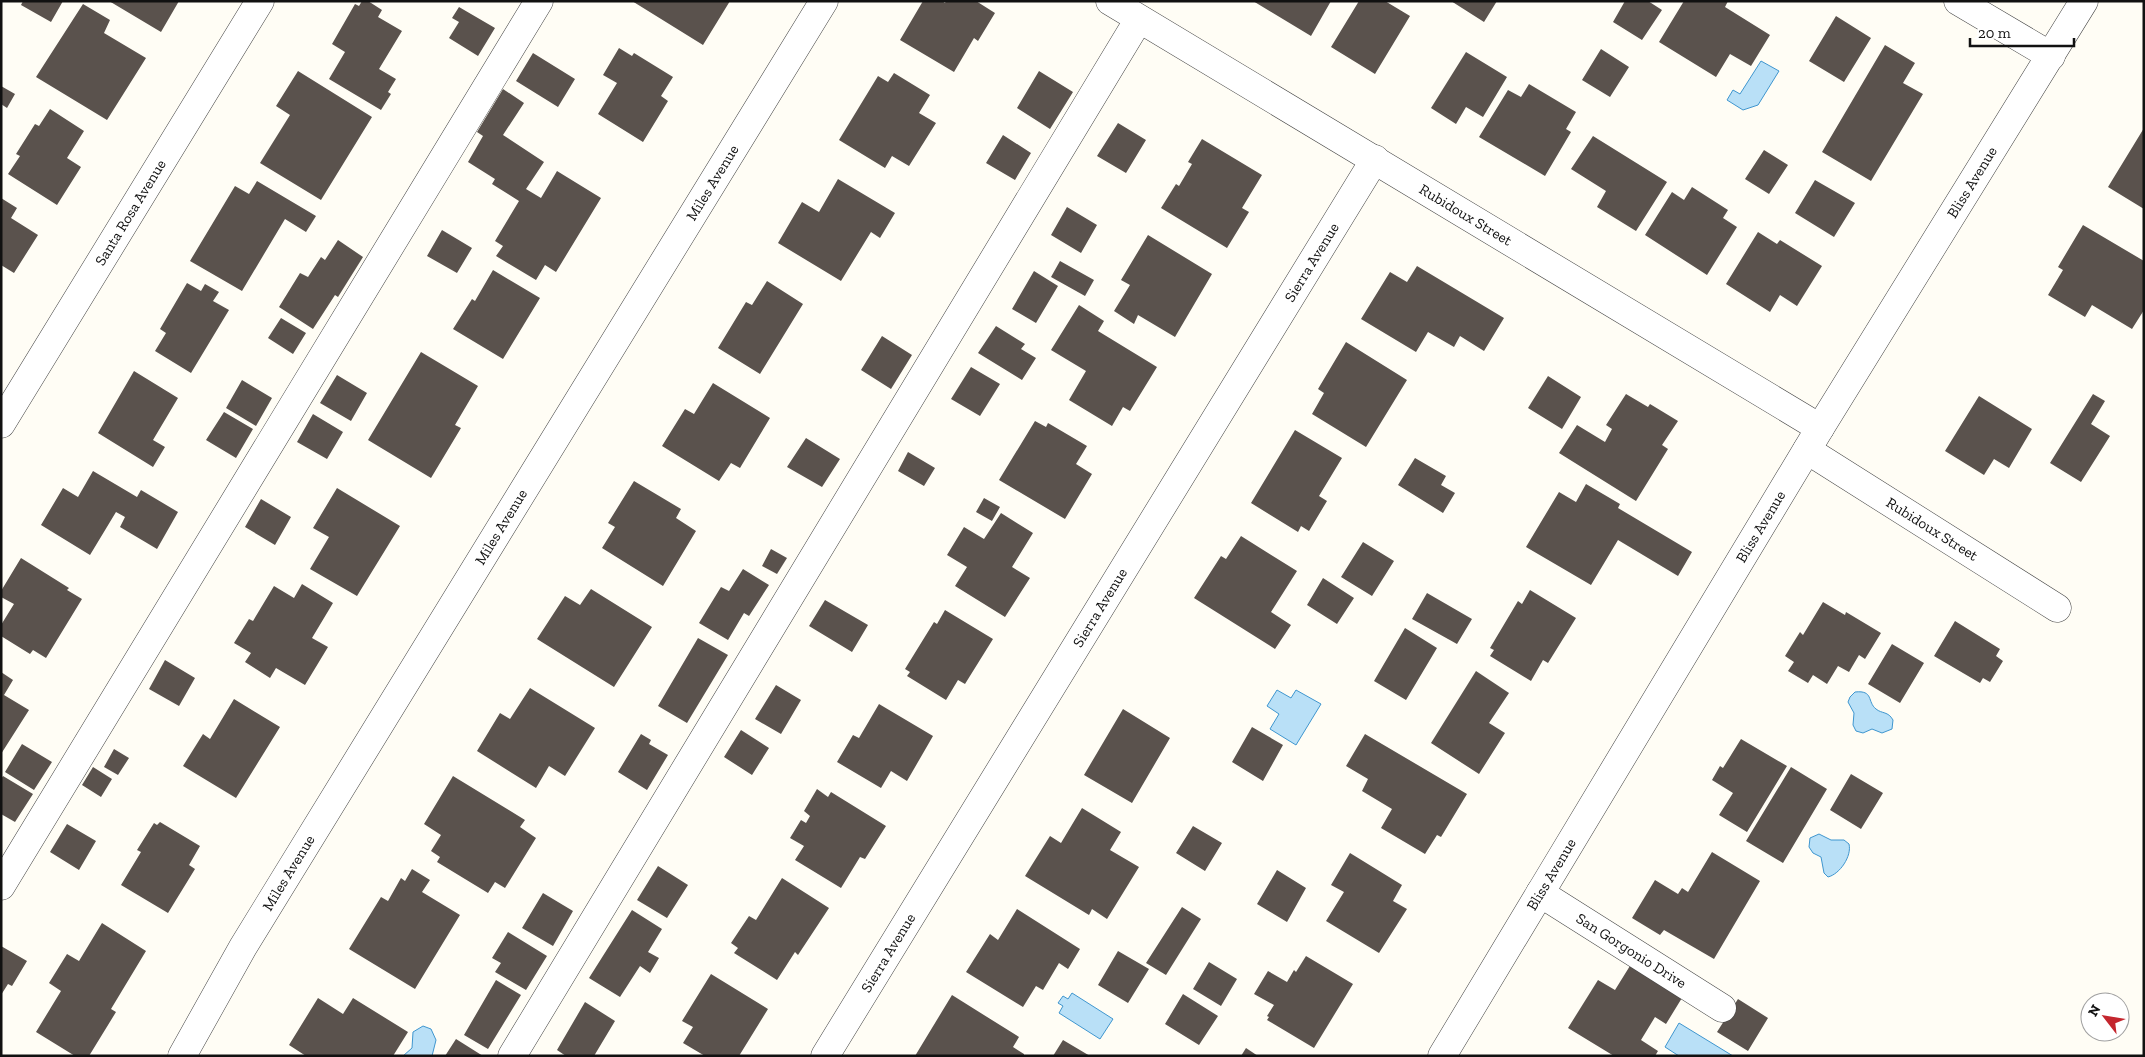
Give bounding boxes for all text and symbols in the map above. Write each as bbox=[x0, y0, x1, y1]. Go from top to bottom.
scale bar bbox=[1970, 15, 2074, 47]
text: 20 m bbox=[1978, 24, 2011, 42]
street label: Miles Avenue bbox=[682, 141, 743, 224]
street label: Bliss Avenue bbox=[1943, 143, 2001, 221]
street label: Santa Rosa Avenue bbox=[91, 156, 170, 269]
street label: Rubidoux Street bbox=[1416, 180, 1516, 250]
street label: Sierra Avenue bbox=[1281, 219, 1343, 305]
street label: Miles Avenue bbox=[471, 486, 531, 568]
street label: Bliss Avenue bbox=[1732, 487, 1789, 566]
street label: Rubidoux Street bbox=[1883, 493, 1982, 565]
street label: Sierra Avenue bbox=[1069, 565, 1131, 651]
street label: Miles Avenue bbox=[259, 832, 319, 914]
street label: Bliss Avenue bbox=[1523, 835, 1580, 914]
street label: San Gorgonio Drive bbox=[1573, 909, 1690, 992]
street label: Sierra Avenue bbox=[857, 910, 919, 996]
north arrow bbox=[2080, 992, 2130, 1042]
text: N bbox=[2084, 1001, 2104, 1020]

